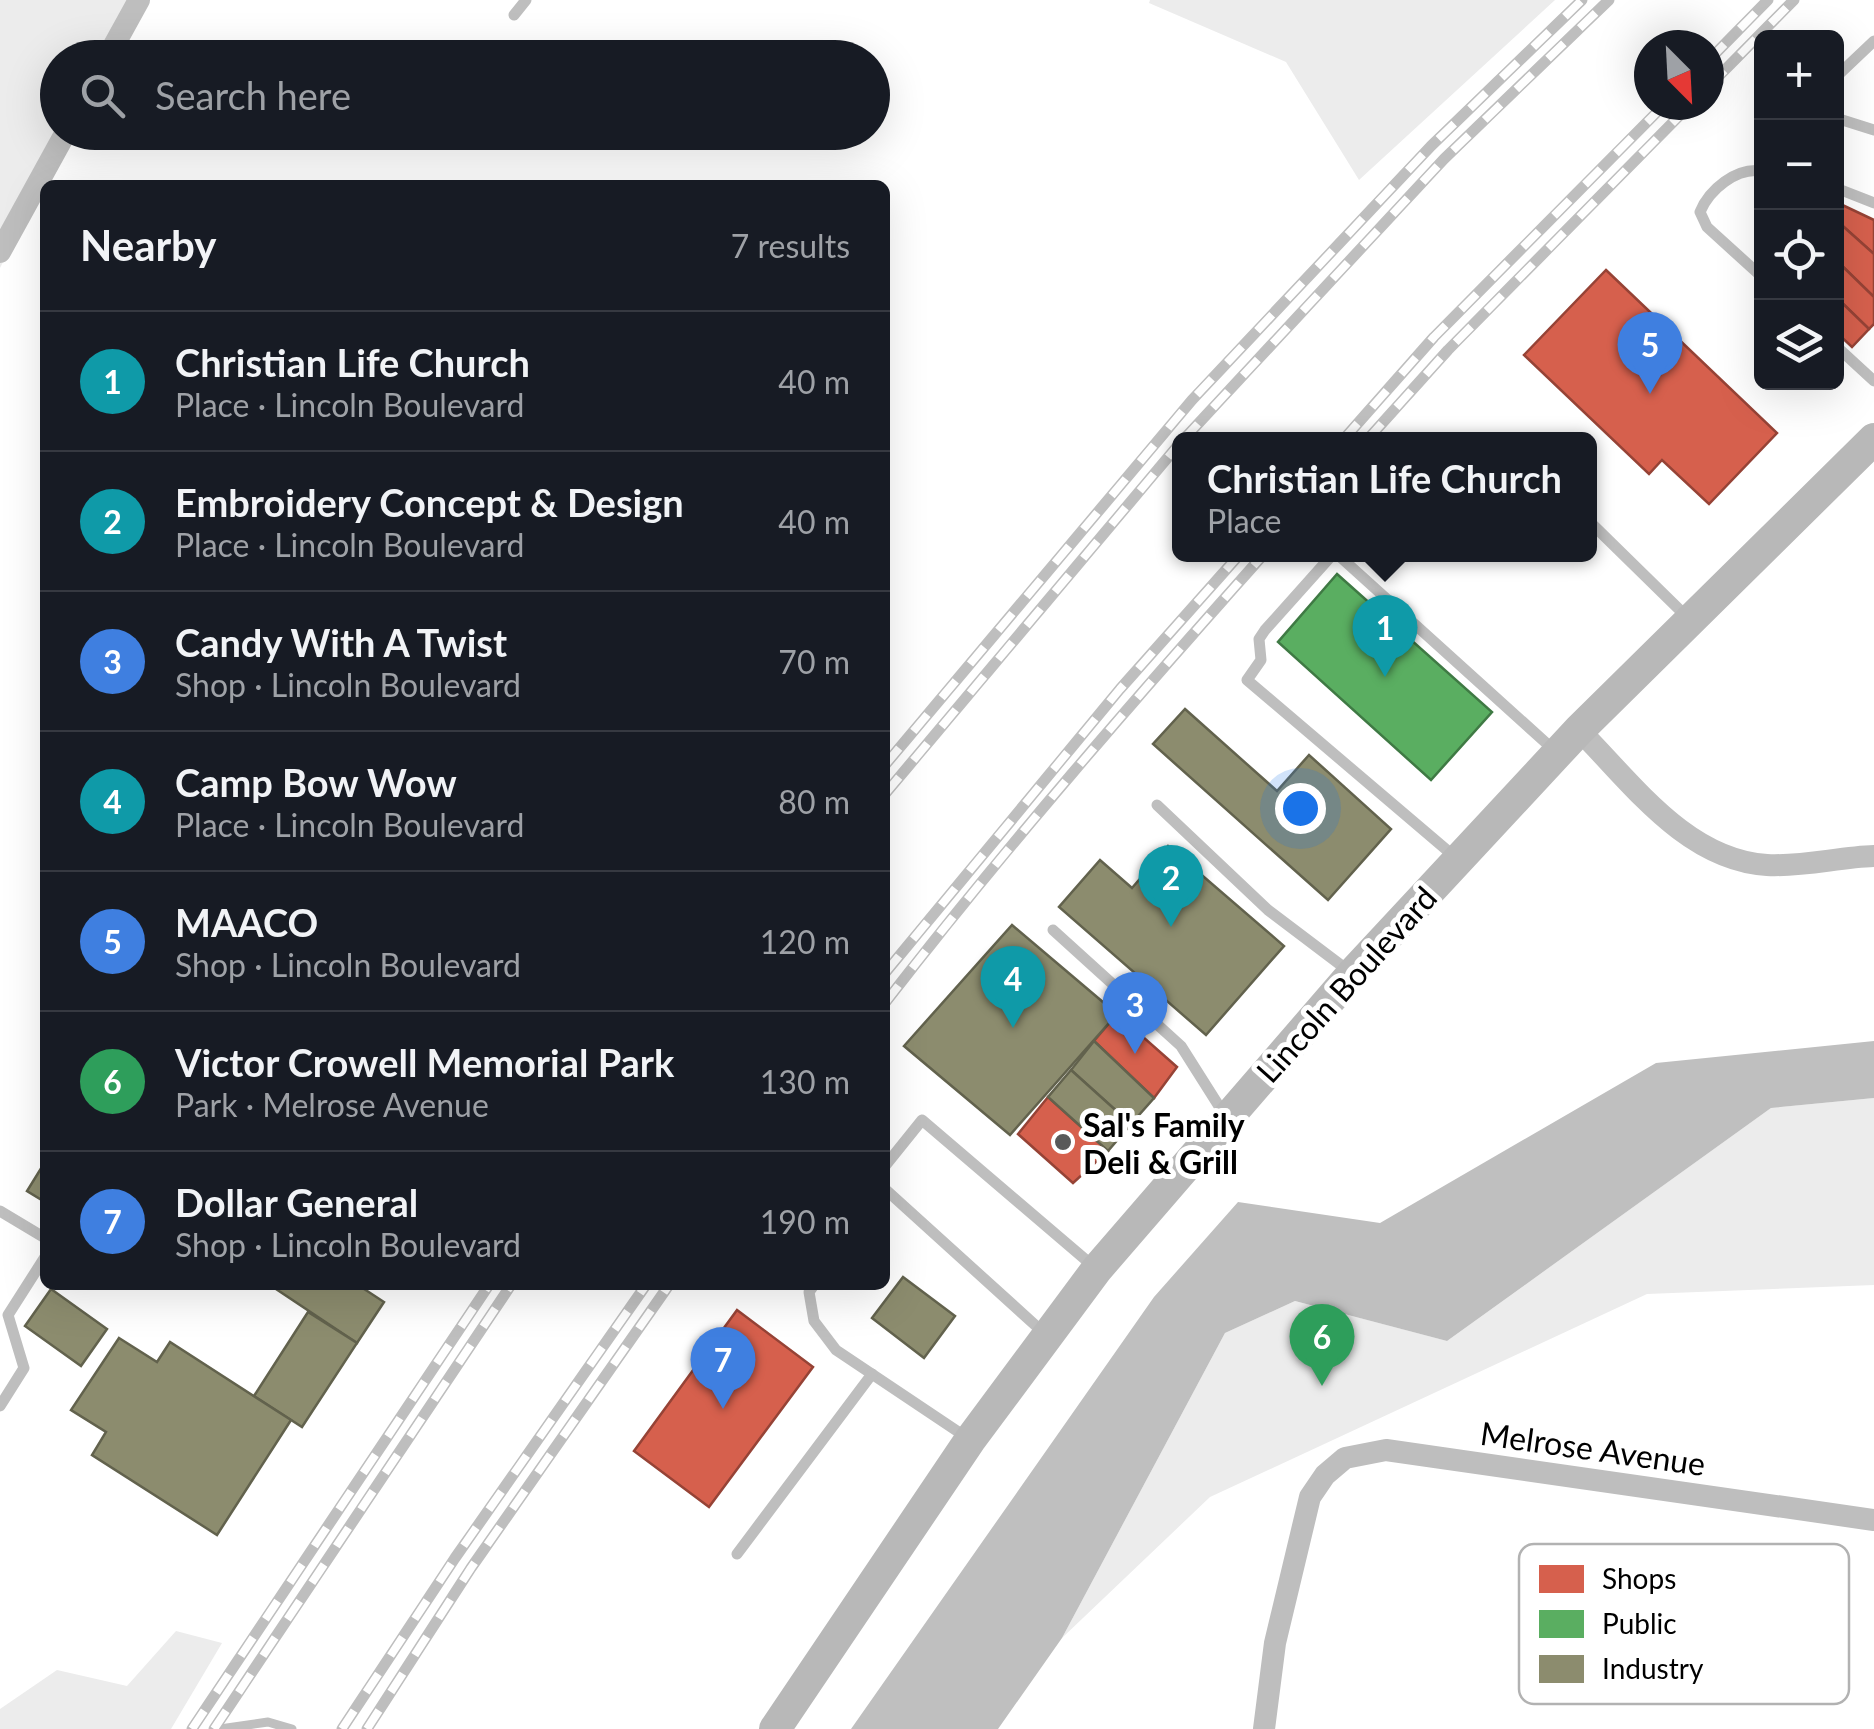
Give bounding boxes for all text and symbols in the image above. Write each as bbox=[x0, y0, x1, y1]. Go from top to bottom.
north arrow bbox=[1634, 30, 1724, 120]
map controls bbox=[1754, 30, 1844, 390]
button: + bbox=[1754, 30, 1844, 120]
search box bbox=[40, 40, 890, 150]
icon: search bbox=[75, 68, 130, 123]
text: Search here bbox=[155, 72, 351, 118]
button: − bbox=[1754, 120, 1844, 210]
button: locate bbox=[1754, 210, 1844, 300]
text: Nearby bbox=[80, 220, 217, 270]
text: 7 results bbox=[731, 226, 850, 265]
button: layers bbox=[1754, 300, 1844, 390]
pin: 5 bbox=[1618, 312, 1682, 394]
text: Christian Life Church bbox=[175, 339, 530, 385]
text: 1 bbox=[103, 362, 122, 401]
text: 40 m bbox=[778, 362, 850, 401]
text: Place · Lincoln Boulevard bbox=[175, 385, 524, 424]
popup bbox=[1172, 432, 1597, 562]
text: Christian Life Church bbox=[1207, 455, 1562, 501]
text: Embroidery Concept & Design bbox=[175, 479, 684, 525]
text: Place bbox=[1207, 501, 1282, 540]
text: 2 bbox=[103, 502, 122, 541]
text: 40 m bbox=[778, 502, 850, 541]
text: Place · Lincoln Boulevard bbox=[175, 525, 524, 564]
pin: 1 bbox=[1352, 594, 1418, 677]
text: Candy With A Twist bbox=[175, 619, 507, 665]
text: 3 bbox=[103, 642, 122, 681]
text: 70 m bbox=[778, 642, 850, 681]
text: Shop · Lincoln Boulevard bbox=[175, 665, 521, 704]
text: Camp Bow Wow bbox=[175, 759, 457, 805]
text: 4 bbox=[103, 782, 122, 821]
text: 80 m bbox=[778, 782, 850, 821]
your location bbox=[1275, 783, 1326, 834]
text: Place · Lincoln Boulevard bbox=[175, 805, 524, 844]
pin: 2 bbox=[1138, 844, 1204, 927]
street label: Lincoln Boulevard bbox=[1248, 878, 1444, 1090]
text: MAACO bbox=[175, 899, 318, 945]
text: 5 bbox=[103, 922, 122, 961]
text: 120 m bbox=[760, 922, 850, 961]
text: Shop · Lincoln Boulevard bbox=[175, 945, 521, 984]
pin: 4 bbox=[980, 946, 1046, 1028]
pin: 3 bbox=[1102, 972, 1168, 1054]
text: Victor Crowell Memorial Park bbox=[175, 1039, 674, 1085]
text: 6 bbox=[103, 1062, 122, 1101]
text: 130 m bbox=[760, 1062, 850, 1101]
text: Park · Melrose Avenue bbox=[175, 1085, 489, 1124]
place label: Sal's Family Deli & Grill bbox=[1083, 1105, 1245, 1181]
marker: Sal's Family Deli & Grill bbox=[1052, 1131, 1074, 1153]
text: Dollar General bbox=[175, 1179, 418, 1225]
text: 7 bbox=[103, 1202, 122, 1241]
text: 190 m bbox=[760, 1202, 850, 1241]
text: Shop · Lincoln Boulevard bbox=[175, 1225, 521, 1264]
pin: 6 bbox=[1290, 1304, 1354, 1386]
pin: 7 bbox=[690, 1326, 756, 1409]
street label: Melrose Avenue bbox=[1478, 1413, 1708, 1483]
legend bbox=[1519, 1544, 1849, 1704]
text: Shops bbox=[1602, 1561, 1676, 1595]
text: Public bbox=[1602, 1606, 1677, 1640]
text: Industry bbox=[1602, 1651, 1704, 1685]

